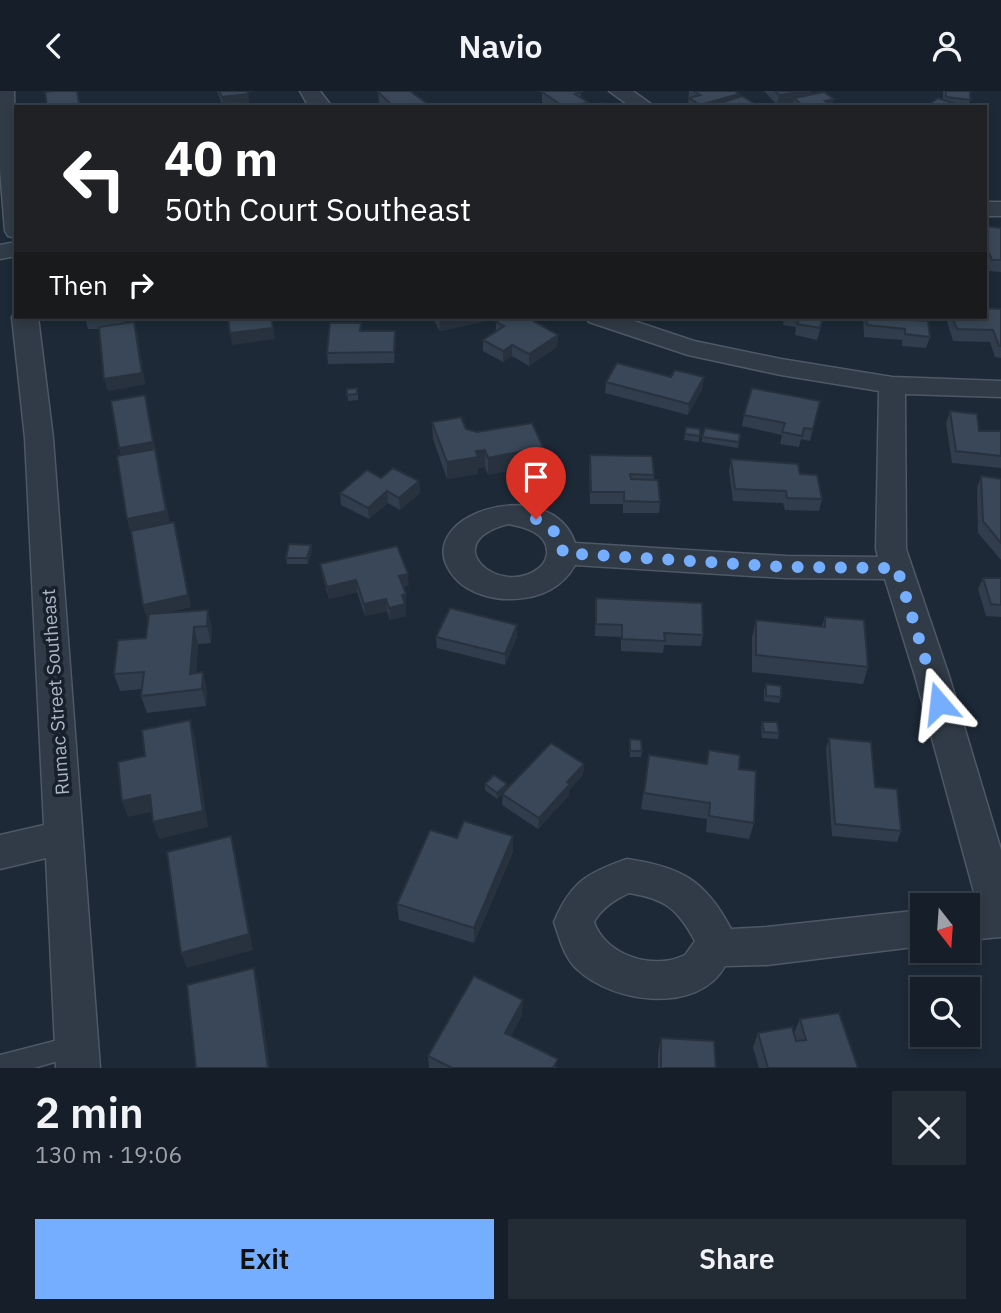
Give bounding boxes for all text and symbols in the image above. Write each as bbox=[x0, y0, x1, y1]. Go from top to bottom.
text: Navio bbox=[458, 25, 543, 67]
icon: back bbox=[35, 27, 73, 65]
icon: person bbox=[928, 27, 966, 65]
text: 40 m bbox=[164, 126, 278, 189]
icon: left bbox=[49, 133, 140, 224]
text: 50th Court Southeast bbox=[164, 188, 471, 230]
icon: right bbox=[122, 266, 160, 304]
text: Then bbox=[49, 268, 108, 302]
pin bbox=[506, 447, 566, 519]
icon: arrive bbox=[517, 458, 555, 496]
street label: Rumac Street Southeast bbox=[36, 588, 74, 796]
position arrow bbox=[902, 666, 976, 740]
north arrow bbox=[910, 893, 980, 963]
map controls bbox=[910, 893, 980, 1047]
button: search bbox=[910, 977, 980, 1047]
text: 2 min bbox=[35, 1085, 144, 1140]
button: close bbox=[892, 1091, 966, 1165]
text: 130 m · 19:06 bbox=[35, 1139, 182, 1169]
button: Exit bbox=[35, 1219, 494, 1299]
button: Share bbox=[508, 1219, 966, 1299]

